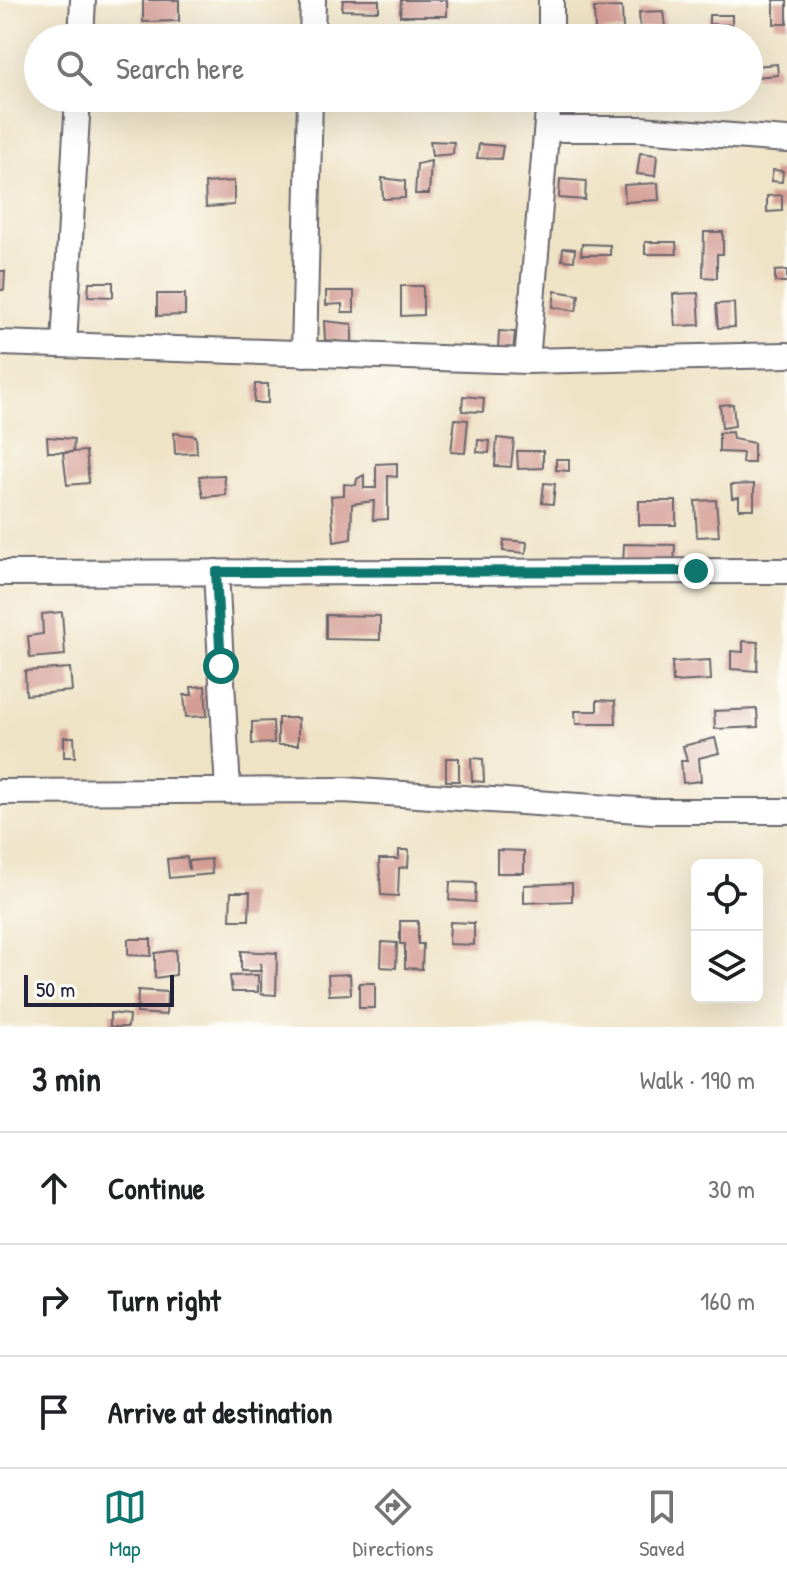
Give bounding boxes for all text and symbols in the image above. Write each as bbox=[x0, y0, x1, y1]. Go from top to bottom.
search box bbox=[24, 24, 763, 112]
icon: search bbox=[52, 46, 96, 90]
text: Search here bbox=[116, 48, 244, 88]
route end bbox=[678, 553, 714, 589]
route start bbox=[203, 648, 239, 684]
map controls bbox=[691, 859, 763, 1003]
button: locate bbox=[691, 859, 763, 931]
button: layers bbox=[691, 931, 763, 1003]
scale bar bbox=[24, 971, 174, 1007]
text: 50 m bbox=[36, 974, 75, 1004]
text: 3 min bbox=[32, 1056, 101, 1102]
text: Walk · 190 m bbox=[640, 1062, 755, 1097]
icon: ahead bbox=[32, 1166, 76, 1210]
text: Continue bbox=[108, 1168, 205, 1208]
text: 30 m bbox=[708, 1171, 755, 1206]
icon: right bbox=[32, 1278, 76, 1322]
text: Turn right bbox=[108, 1280, 221, 1320]
text: 160 m bbox=[700, 1283, 755, 1318]
icon: arrive bbox=[32, 1390, 76, 1434]
text: Arrive at destination bbox=[108, 1392, 333, 1432]
tab: Map bbox=[103, 1485, 147, 1563]
tab: Directions bbox=[353, 1485, 434, 1563]
tab: Saved bbox=[639, 1485, 684, 1563]

